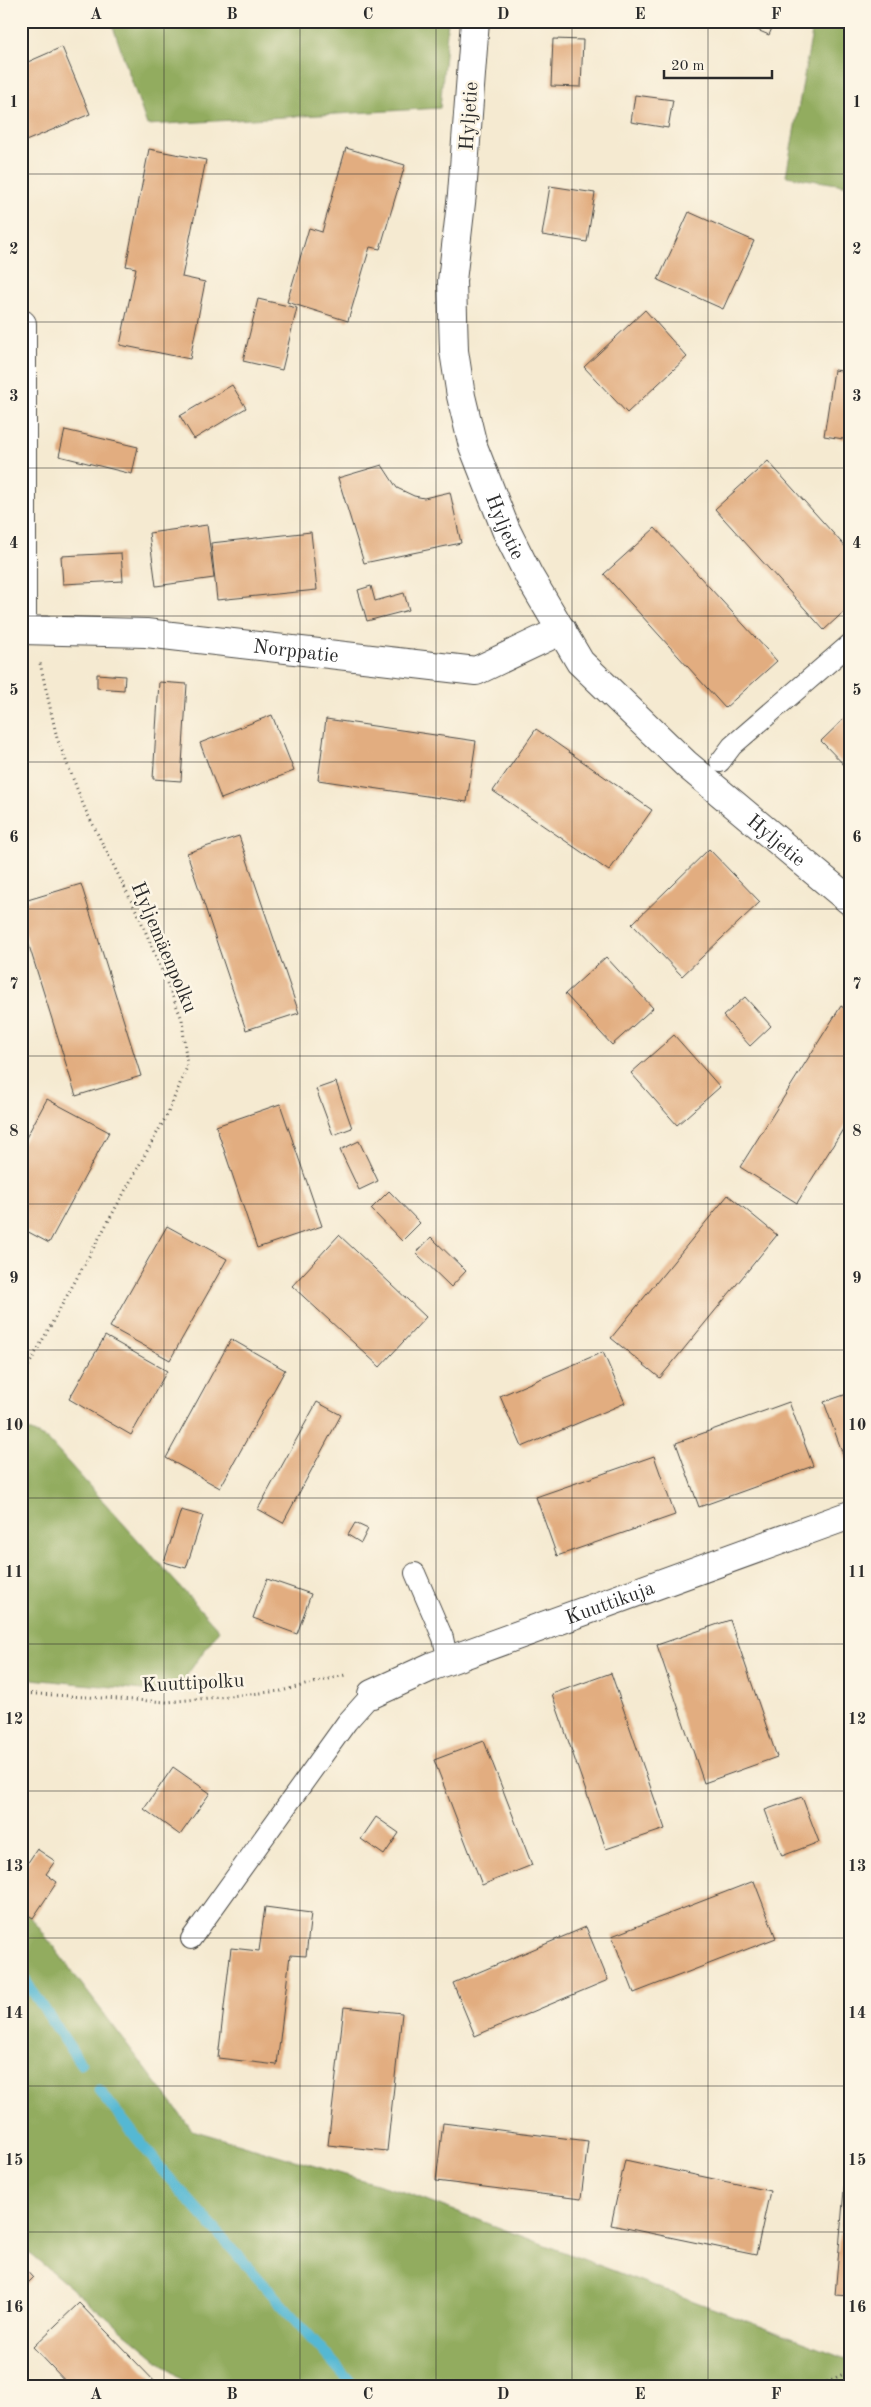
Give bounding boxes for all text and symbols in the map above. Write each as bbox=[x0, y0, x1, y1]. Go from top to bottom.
text: A bbox=[90, 7, 102, 23]
text: B bbox=[226, 7, 238, 23]
text: C bbox=[363, 7, 373, 23]
text: D bbox=[497, 7, 509, 23]
text: E bbox=[634, 7, 646, 23]
text: F bbox=[771, 7, 782, 23]
scale bar bbox=[664, 48, 771, 80]
text: 20 m bbox=[671, 59, 705, 74]
street label: Hyljetie bbox=[458, 81, 482, 151]
text: 1 bbox=[9, 95, 19, 111]
text: 1 bbox=[852, 95, 862, 111]
text: 2 bbox=[9, 242, 19, 258]
text: 2 bbox=[852, 242, 862, 258]
text: 3 bbox=[9, 389, 19, 405]
text: 3 bbox=[852, 389, 862, 405]
street label: Hyljetie bbox=[481, 492, 527, 563]
text: 4 bbox=[9, 536, 19, 552]
text: 4 bbox=[852, 536, 862, 552]
street label: Norppatie bbox=[252, 637, 339, 667]
text: 5 bbox=[9, 683, 19, 699]
text: 5 bbox=[852, 683, 862, 699]
street label: Hyljetie bbox=[743, 812, 808, 871]
text: 6 bbox=[9, 830, 19, 846]
text: 6 bbox=[852, 830, 862, 846]
street label: Hyljemäenpolku bbox=[127, 879, 200, 1016]
text: 7 bbox=[9, 977, 19, 993]
text: 7 bbox=[852, 977, 862, 993]
text: 8 bbox=[9, 1124, 19, 1140]
text: 8 bbox=[852, 1124, 862, 1140]
text: 9 bbox=[9, 1271, 19, 1287]
text: 9 bbox=[852, 1271, 862, 1287]
text: 10 bbox=[5, 1418, 23, 1434]
text: 10 bbox=[848, 1418, 866, 1434]
text: 11 bbox=[5, 1565, 23, 1581]
text: 11 bbox=[848, 1565, 866, 1581]
street label: Kuuttikuja bbox=[563, 1579, 658, 1629]
street label: Kuuttipolku bbox=[141, 1671, 245, 1697]
text: 12 bbox=[5, 1712, 23, 1728]
text: 12 bbox=[848, 1712, 866, 1728]
text: 13 bbox=[5, 1859, 23, 1875]
text: 13 bbox=[848, 1859, 866, 1875]
text: 14 bbox=[5, 2006, 23, 2022]
text: 14 bbox=[848, 2006, 866, 2022]
text: 15 bbox=[5, 2153, 23, 2169]
text: 15 bbox=[848, 2153, 866, 2169]
text: 16 bbox=[5, 2300, 23, 2316]
text: 16 bbox=[848, 2300, 866, 2316]
text: A bbox=[90, 2387, 102, 2403]
text: B bbox=[226, 2387, 238, 2403]
text: C bbox=[363, 2387, 373, 2403]
text: D bbox=[497, 2387, 509, 2403]
text: E bbox=[634, 2387, 646, 2403]
text: F bbox=[771, 2387, 782, 2403]

